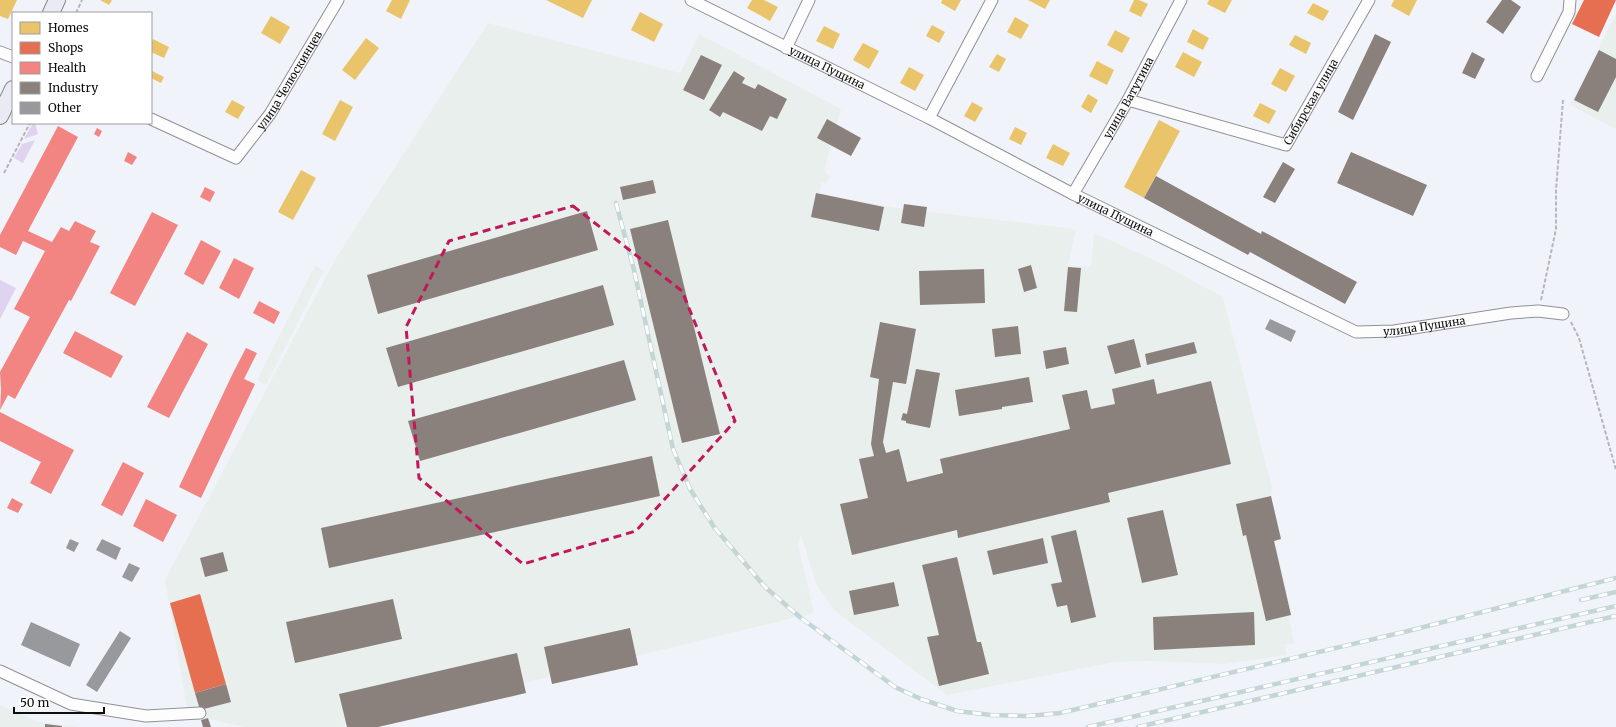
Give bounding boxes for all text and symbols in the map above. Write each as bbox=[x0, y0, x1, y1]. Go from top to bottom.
legend bbox=[12, 12, 152, 124]
text: Homes bbox=[48, 20, 89, 35]
street label: улица Челюскинцев bbox=[253, 28, 325, 132]
text: Shops bbox=[48, 40, 83, 55]
street label: улица Пущина bbox=[787, 43, 867, 92]
street label: улица Ватутина bbox=[1100, 55, 1156, 141]
street label: Сибирская улица bbox=[1280, 56, 1341, 148]
text: Health bbox=[48, 60, 86, 75]
text: Industry bbox=[48, 80, 98, 95]
text: Other bbox=[48, 100, 82, 115]
street label: улица Пущина bbox=[1075, 190, 1156, 239]
street label: улица Пущина bbox=[1383, 313, 1466, 338]
scale bar bbox=[14, 689, 104, 715]
text: 50 m bbox=[20, 695, 49, 710]

